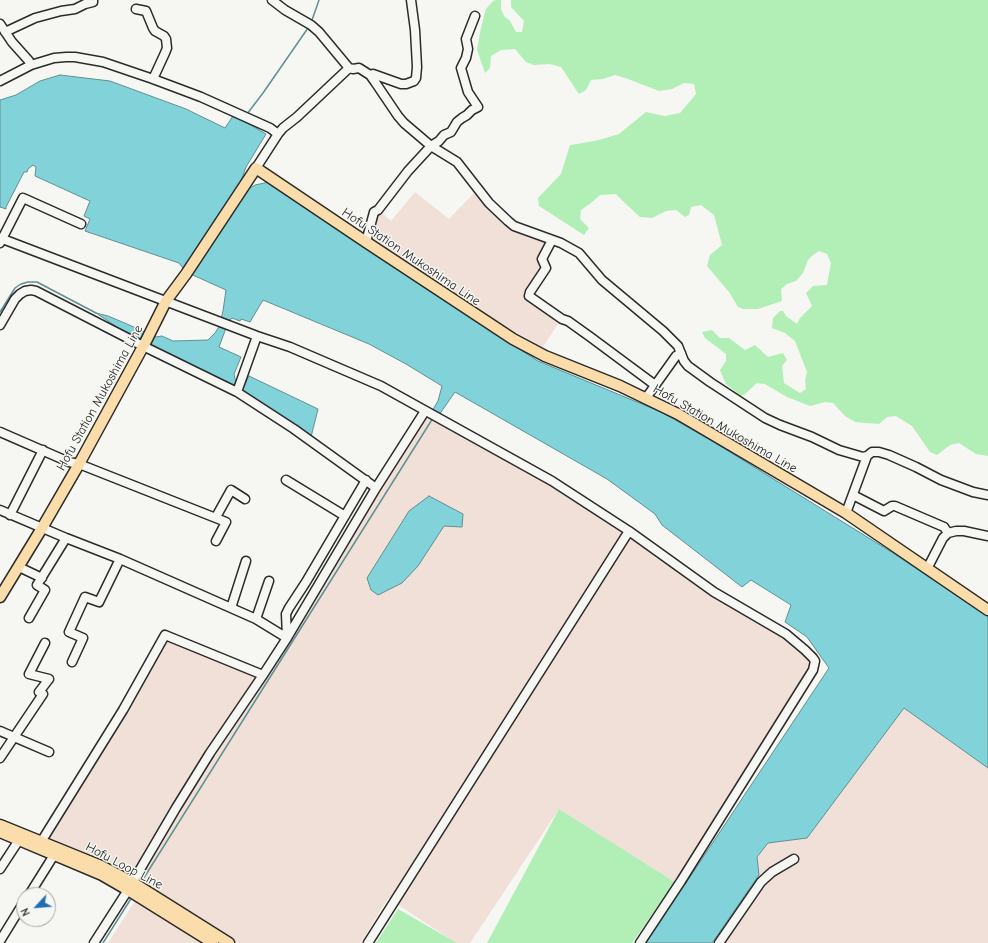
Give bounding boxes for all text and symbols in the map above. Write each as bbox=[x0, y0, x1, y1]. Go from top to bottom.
street label: Hofu Station Mukoshima Line bbox=[339, 205, 483, 309]
street label: Hofu Station Mukoshima Line bbox=[53, 323, 147, 473]
street label: Hofu Station Mukoshima Line bbox=[650, 381, 800, 477]
street label: Hofu Loop Line bbox=[83, 839, 165, 893]
north arrow bbox=[16, 887, 56, 927]
text: N bbox=[18, 906, 33, 918]

